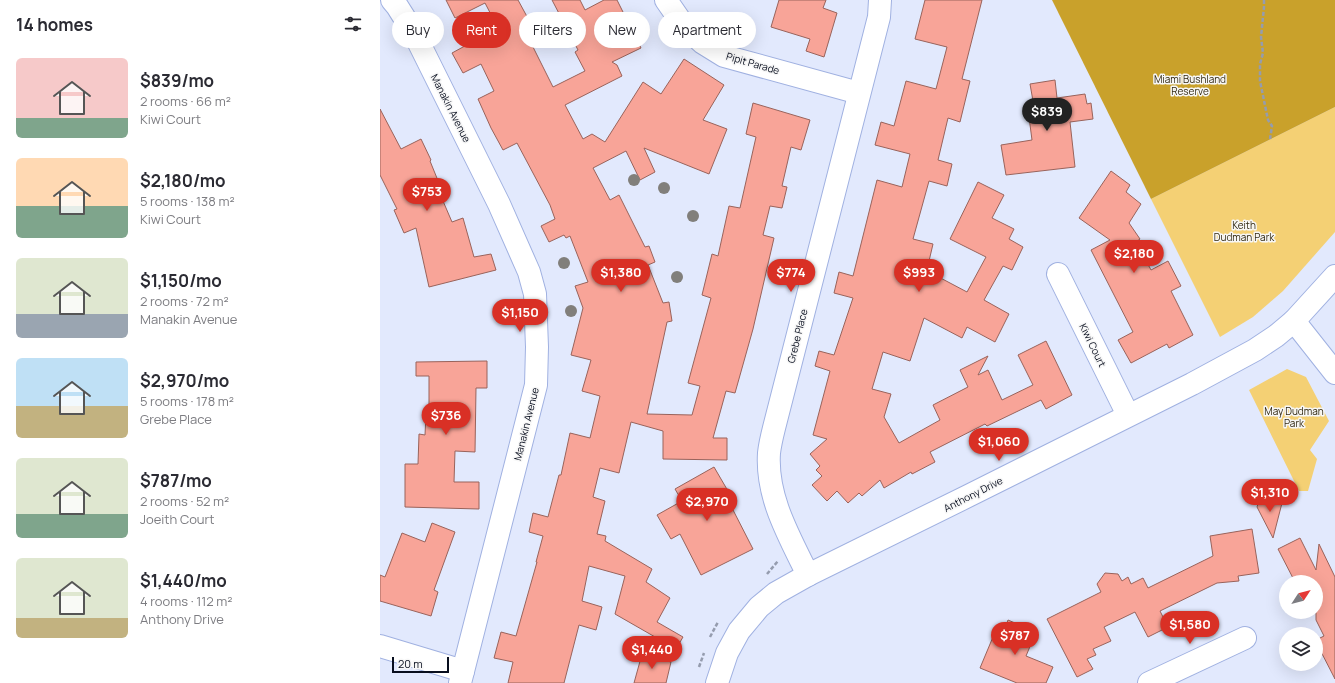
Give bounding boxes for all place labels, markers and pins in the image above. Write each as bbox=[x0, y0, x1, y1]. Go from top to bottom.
pin: $839 bbox=[1023, 98, 1071, 132]
pin: $753 bbox=[403, 178, 451, 212]
pin: $2,180 bbox=[1101, 240, 1167, 274]
pin: $1,380 bbox=[588, 259, 654, 293]
pin: $774 bbox=[767, 259, 815, 293]
pin: $993 bbox=[895, 259, 943, 293]
pin: $1,150 bbox=[487, 299, 553, 333]
pin: $736 bbox=[422, 402, 470, 436]
pin: $1,060 bbox=[966, 428, 1032, 462]
pin: $1,310 bbox=[1237, 479, 1303, 513]
pin: $2,970 bbox=[674, 488, 740, 522]
pin: $1,580 bbox=[1157, 611, 1223, 645]
pin: $787 bbox=[991, 622, 1039, 656]
pin: $1,440 bbox=[619, 636, 685, 670]

